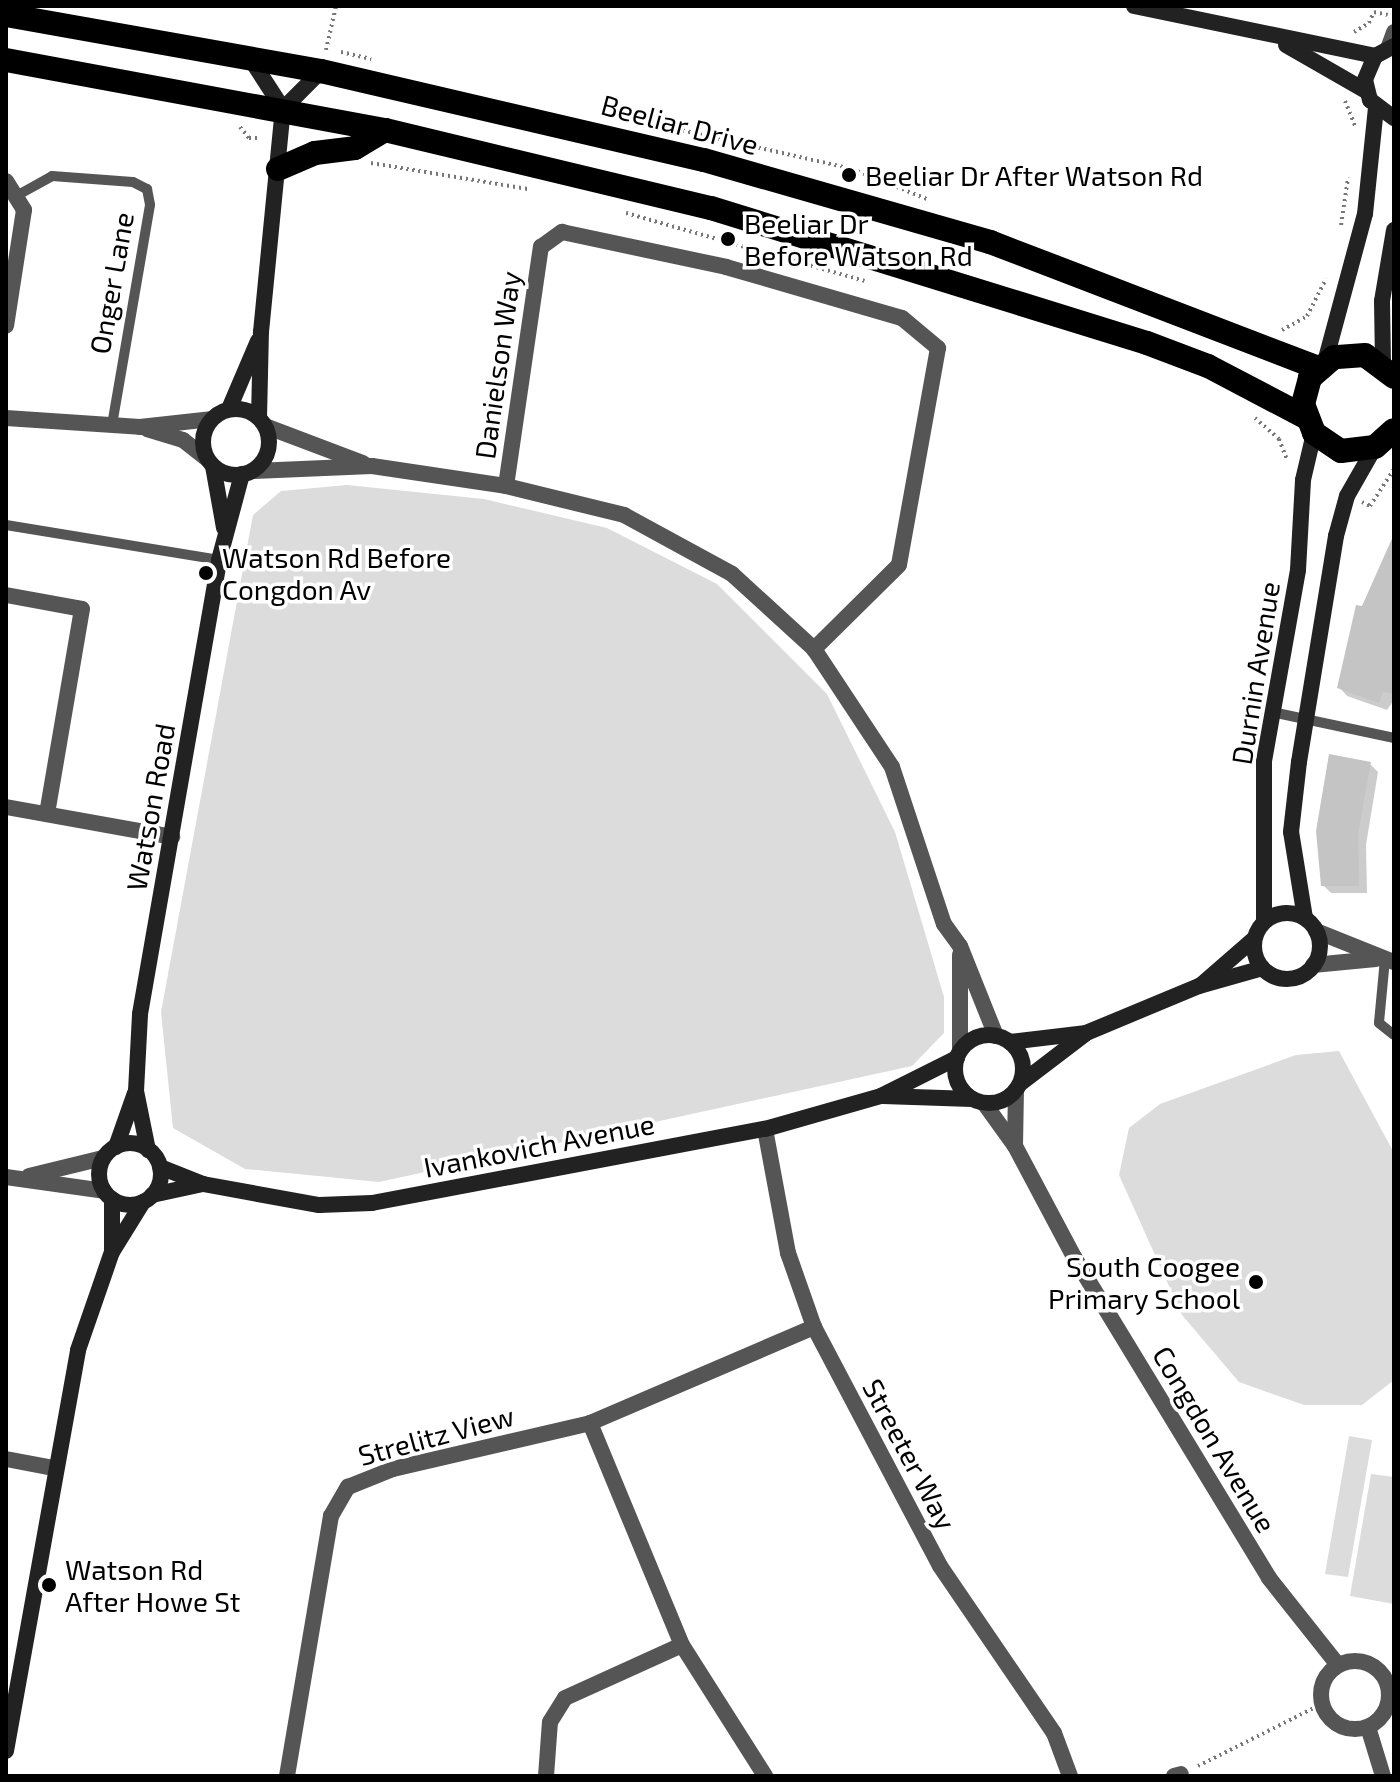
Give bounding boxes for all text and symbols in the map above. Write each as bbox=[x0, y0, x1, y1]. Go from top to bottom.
street label: Beeliar Drive bbox=[597, 87, 763, 161]
place label: Beeliar Dr After Watson Rd bbox=[865, 158, 1206, 192]
marker: Beeliar Dr After Watson Rd bbox=[840, 166, 858, 184]
place label: Beeliar Dr Before Watson Rd bbox=[744, 206, 973, 272]
street label: Onger Lane bbox=[82, 209, 140, 357]
marker: Beeliar Dr Before Watson Rd bbox=[719, 230, 737, 248]
street label: Danielson Way bbox=[467, 269, 527, 461]
place label: Watson Rd Before Congdon Av bbox=[222, 540, 451, 606]
marker: Watson Rd Before Congdon Av bbox=[197, 564, 215, 582]
street label: Durnin Avenue bbox=[1224, 579, 1286, 767]
street label: Watson Road bbox=[119, 721, 181, 893]
street label: Ivankovich Avenue bbox=[420, 1106, 658, 1184]
place label: South Coogee Primary School bbox=[1047, 1249, 1240, 1315]
marker: South Coogee Primary School bbox=[1247, 1273, 1265, 1291]
street label: Congdon Avenue bbox=[1146, 1340, 1284, 1538]
street label: Streeter Way bbox=[856, 1373, 964, 1535]
street label: Strelitz View bbox=[354, 1398, 518, 1472]
place label: Watson Rd After Howe St bbox=[65, 1552, 241, 1618]
marker: Watson Rd After Howe St bbox=[40, 1576, 58, 1594]

